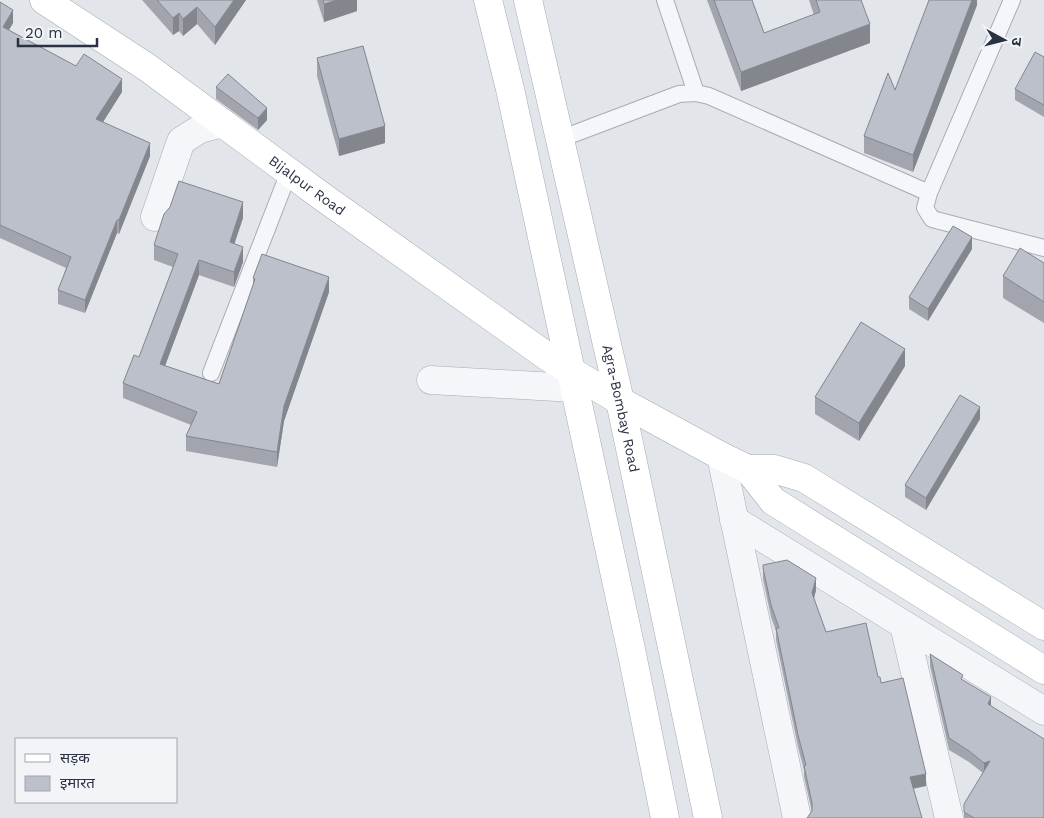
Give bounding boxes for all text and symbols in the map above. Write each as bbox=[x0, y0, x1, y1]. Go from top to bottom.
scale bar bbox=[18, 15, 96, 47]
north arrow bbox=[979, 15, 1029, 65]
text: 20 m bbox=[25, 24, 63, 42]
text: उ bbox=[1008, 37, 1025, 47]
street label: Bijalpur Road bbox=[266, 152, 348, 218]
street label: Agra-Bombay Road bbox=[599, 343, 643, 474]
legend bbox=[15, 738, 178, 803]
text: सड़क bbox=[60, 749, 90, 767]
text: इमारत bbox=[60, 774, 95, 792]

